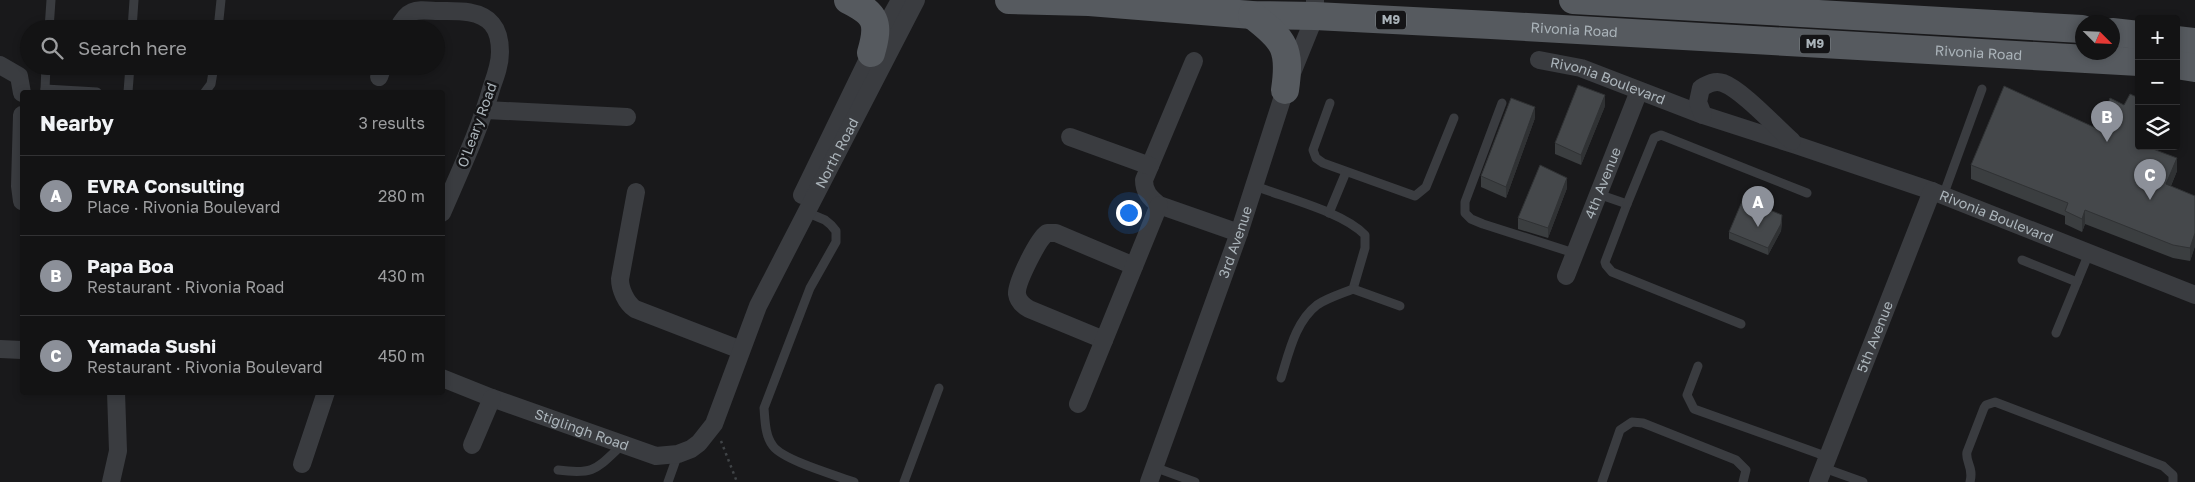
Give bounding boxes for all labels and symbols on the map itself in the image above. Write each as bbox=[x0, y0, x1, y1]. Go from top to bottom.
road number: M9 bbox=[1376, 10, 1406, 30]
north arrow bbox=[2075, 15, 2120, 60]
street label: Rivonia Road bbox=[1530, 18, 1618, 40]
road number: M9 bbox=[1800, 34, 1830, 54]
street label: Rivonia Road bbox=[1934, 41, 2023, 63]
street label: Rivonia Boulevard bbox=[1549, 53, 1668, 108]
street label: O'Leary Road bbox=[453, 80, 500, 169]
pin: B bbox=[2091, 101, 2123, 142]
street label: North Road bbox=[811, 115, 862, 191]
street label: 4th Avenue bbox=[1580, 144, 1624, 221]
pin: C bbox=[2134, 159, 2166, 200]
pin: A bbox=[1742, 186, 1774, 227]
street label: Rivonia Boulevard bbox=[1937, 186, 2056, 246]
your location bbox=[1116, 200, 1142, 226]
street label: 3rd Avenue bbox=[1214, 204, 1255, 280]
street label: 5th Avenue bbox=[1853, 298, 1896, 375]
street label: Stiglingh Road bbox=[533, 405, 631, 454]

